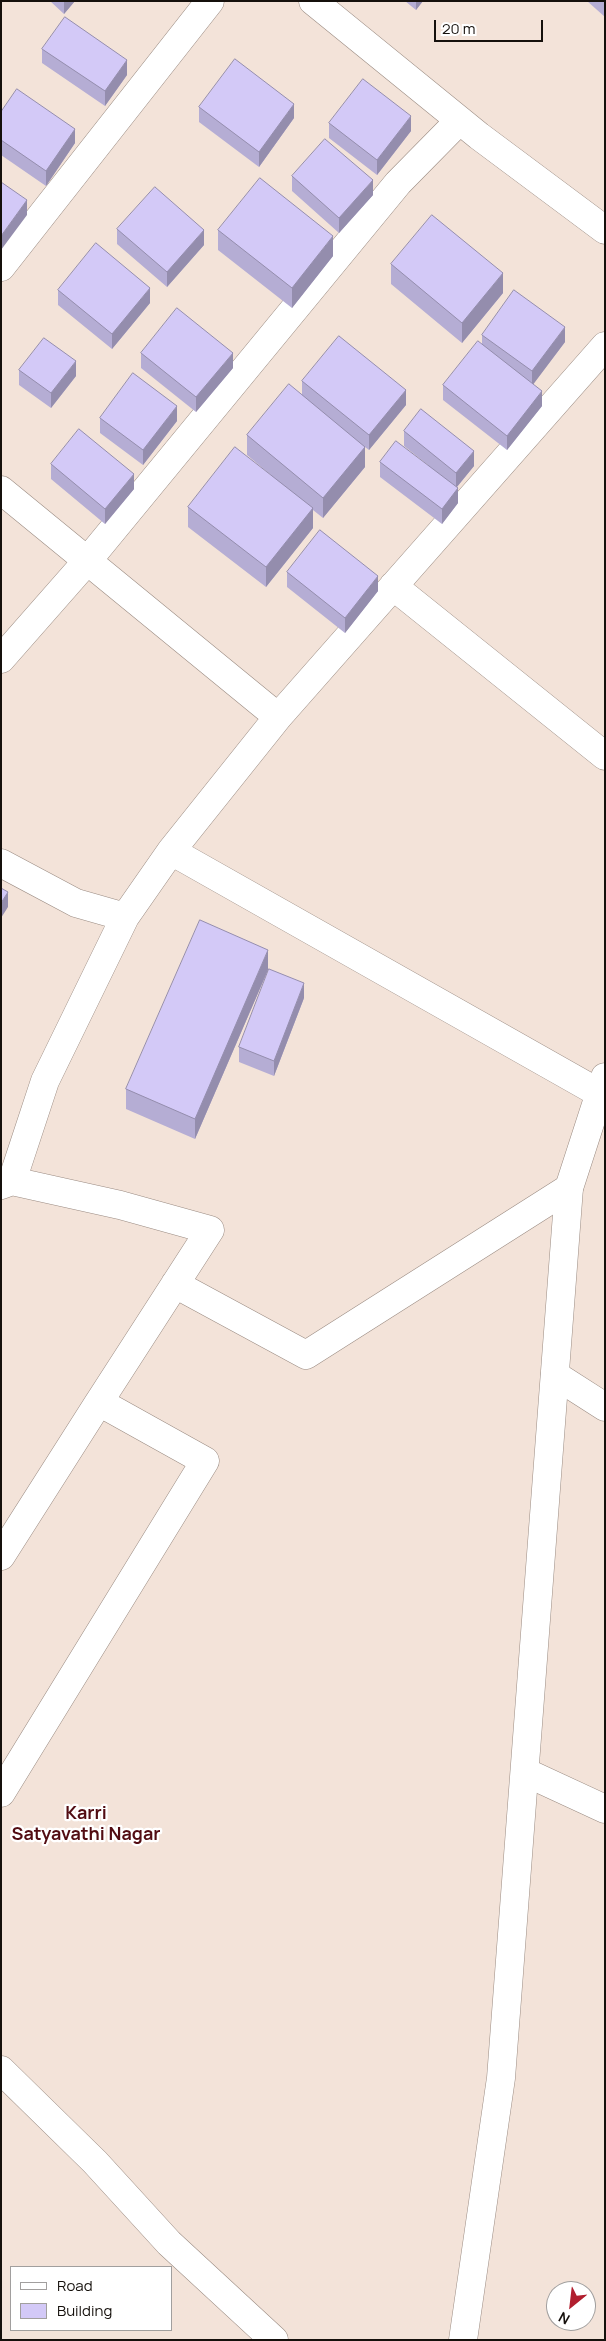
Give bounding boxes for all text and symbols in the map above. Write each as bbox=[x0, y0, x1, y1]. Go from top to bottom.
scale bar bbox=[436, 10, 545, 42]
text: 20 m bbox=[442, 18, 475, 39]
district label: Karri Satyavathi Nagar bbox=[12, 1803, 160, 1846]
legend bbox=[10, 2266, 172, 2331]
text: Road bbox=[57, 2275, 93, 2296]
north arrow bbox=[546, 2281, 596, 2331]
text: Building bbox=[57, 2300, 112, 2321]
text: N bbox=[555, 2308, 573, 2329]

